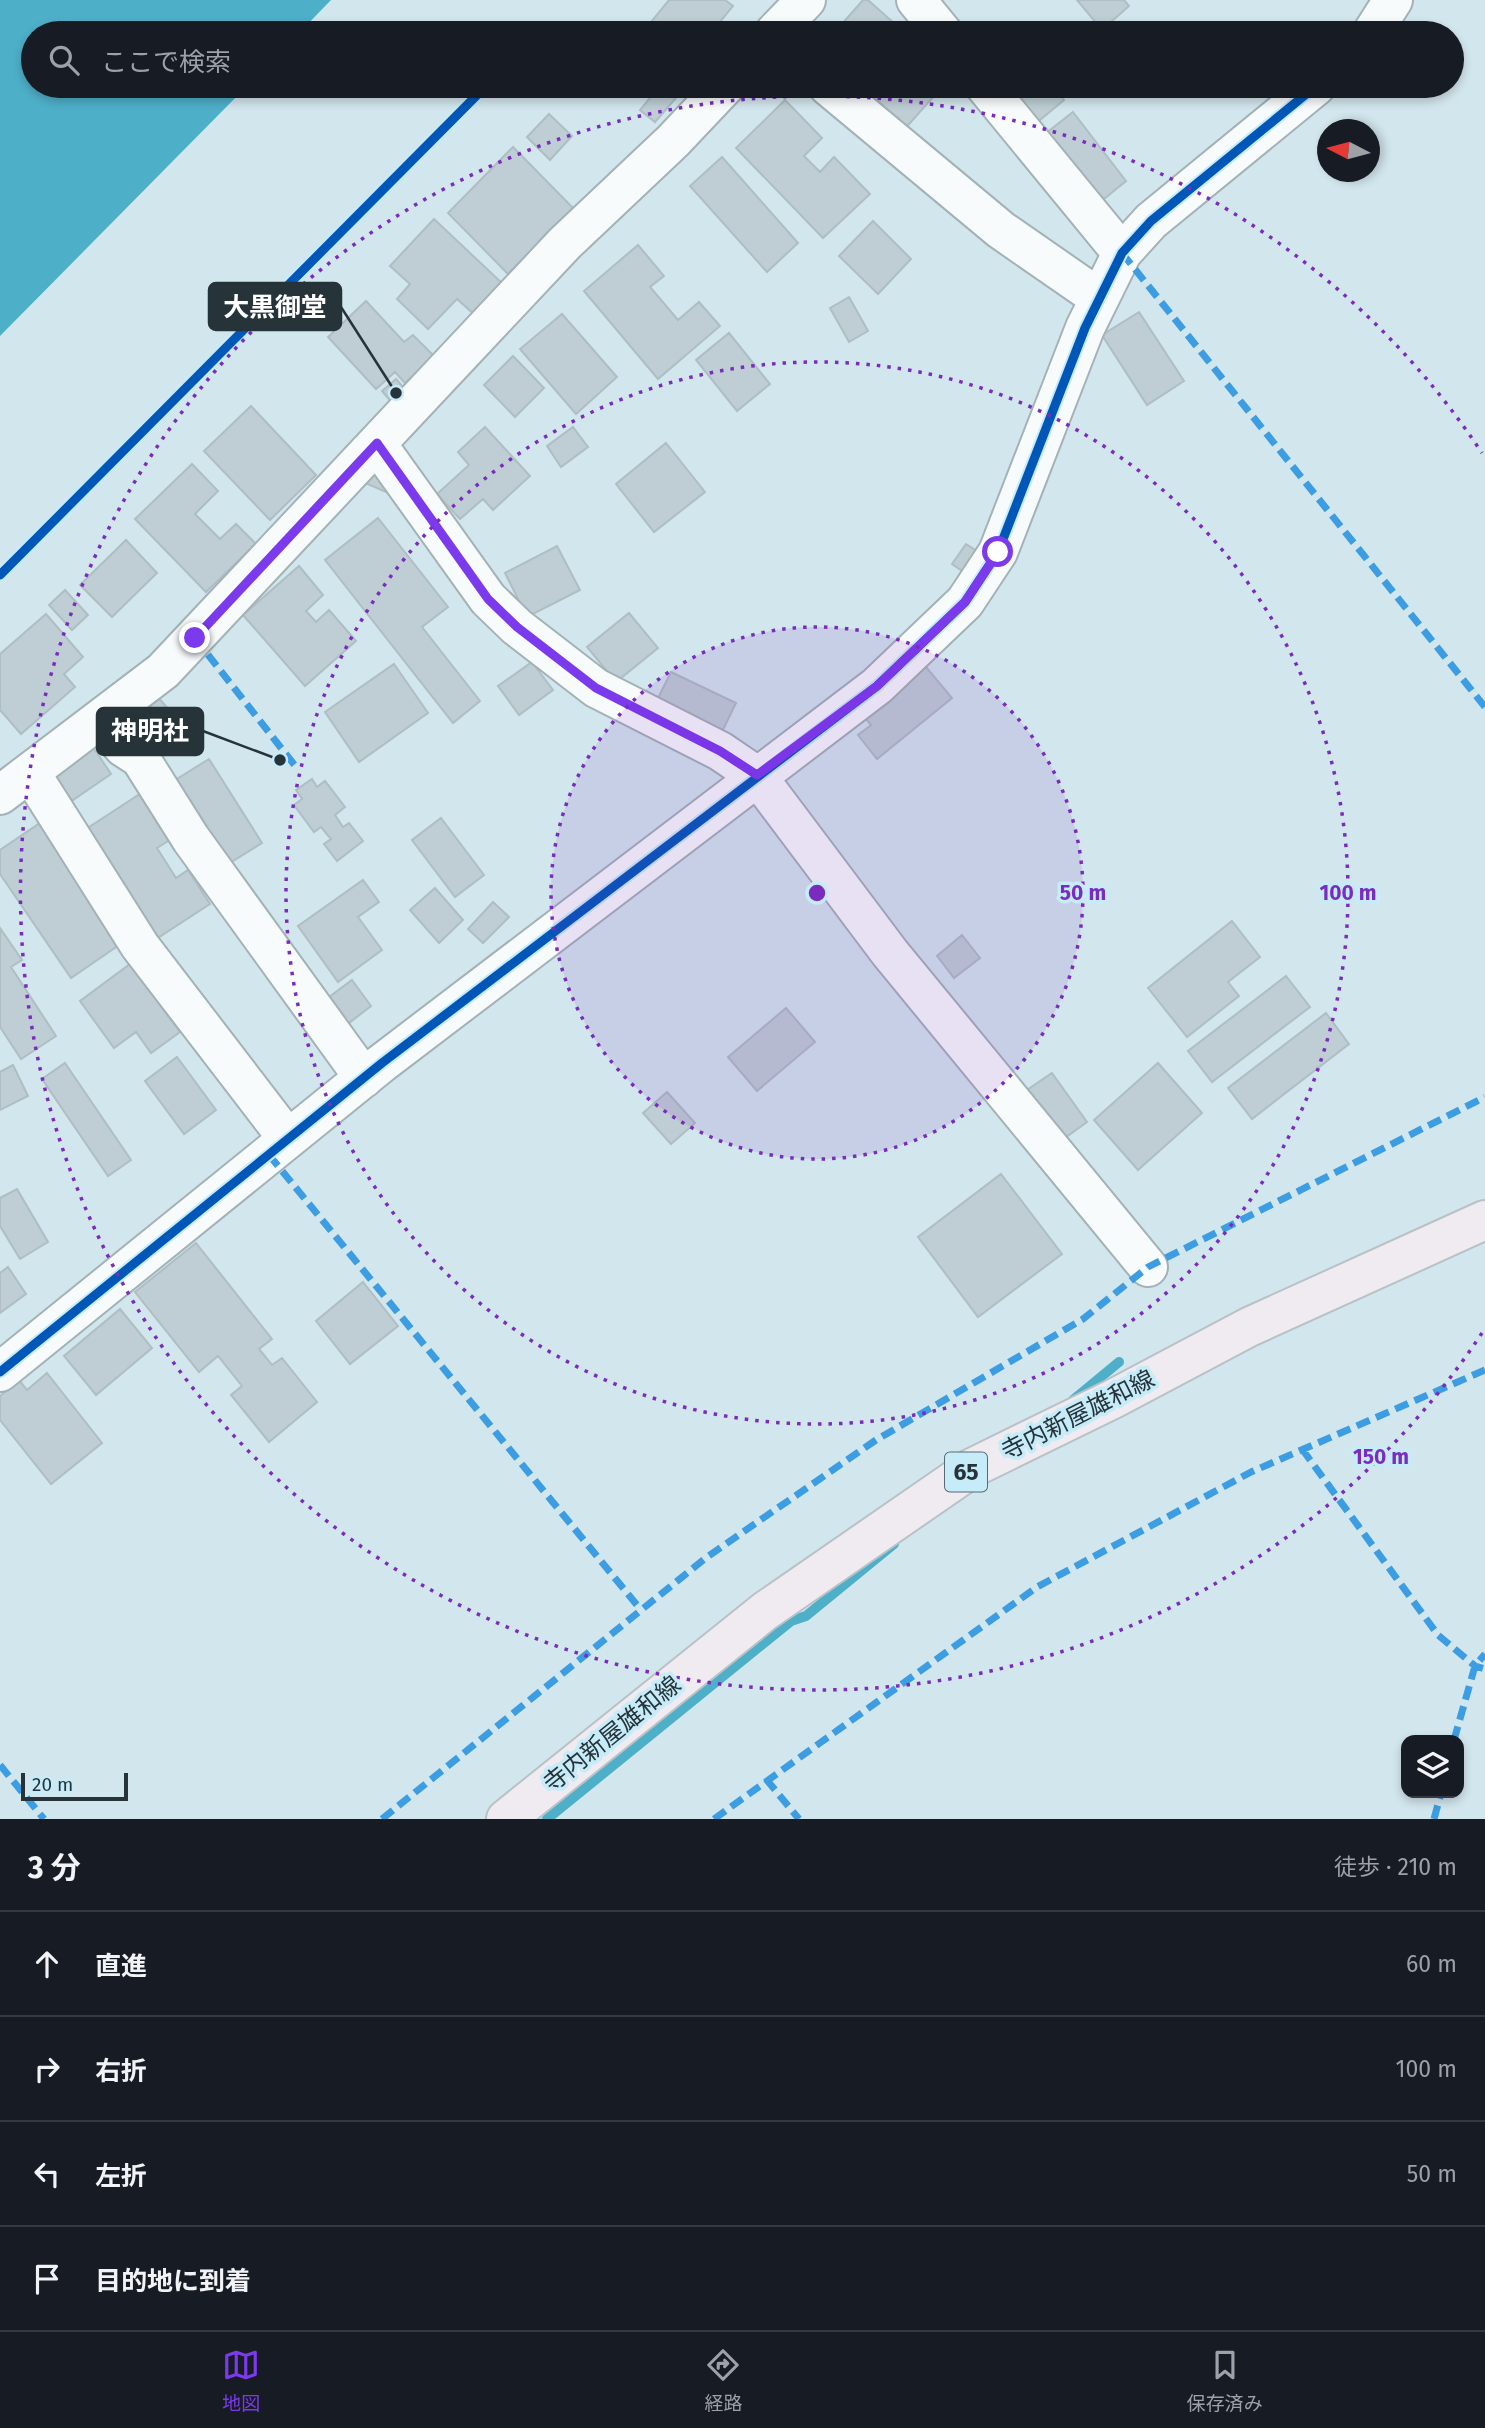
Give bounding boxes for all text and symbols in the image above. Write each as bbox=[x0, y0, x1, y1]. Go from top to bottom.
search box bbox=[21, 21, 1464, 98]
icon: search bbox=[45, 41, 83, 79]
text: ここで検索 bbox=[101, 47, 231, 78]
north arrow bbox=[1317, 119, 1380, 182]
callout: 大黒御堂 bbox=[209, 283, 341, 330]
text: 大黒御堂 bbox=[223, 292, 327, 323]
route start bbox=[982, 536, 1013, 567]
route end bbox=[179, 622, 210, 653]
callout: 神明社 bbox=[97, 708, 203, 755]
text: 神明社 bbox=[111, 716, 189, 747]
text: 50 m bbox=[1060, 880, 1106, 906]
text: 100 m bbox=[1319, 880, 1377, 906]
centre of rings bbox=[805, 881, 829, 905]
street label: 寺内新屋雄和線 bbox=[997, 1364, 1159, 1466]
text: 150 m bbox=[1353, 1444, 1409, 1470]
road number: 65 bbox=[945, 1452, 987, 1492]
street label: 寺内新屋雄和線 bbox=[538, 1670, 686, 1798]
map controls bbox=[1401, 1735, 1464, 1798]
button: layers bbox=[1401, 1735, 1464, 1798]
scale bar bbox=[21, 1770, 128, 1802]
text: 20 m bbox=[32, 1773, 73, 1796]
text: 3 分 bbox=[28, 1850, 81, 1886]
text: 徒歩 · 210 m bbox=[1334, 1853, 1457, 1881]
icon: ahead bbox=[28, 1945, 66, 1983]
text: 60 m bbox=[1406, 1950, 1457, 1978]
text: 直進 bbox=[95, 1951, 147, 1982]
icon: right bbox=[28, 2050, 66, 2088]
text: 100 m bbox=[1396, 2055, 1457, 2083]
text: 右折 bbox=[95, 2056, 147, 2087]
icon: left bbox=[28, 2155, 66, 2193]
text: 50 m bbox=[1407, 2160, 1457, 2188]
text: 左折 bbox=[95, 2161, 147, 2192]
icon: arrive bbox=[28, 2260, 66, 2298]
text: 目的地に到着 bbox=[95, 2266, 251, 2297]
tab: 地図 bbox=[222, 2346, 260, 2415]
tab: 経路 bbox=[704, 2346, 743, 2415]
tab: 保存済み bbox=[1187, 2346, 1263, 2415]

